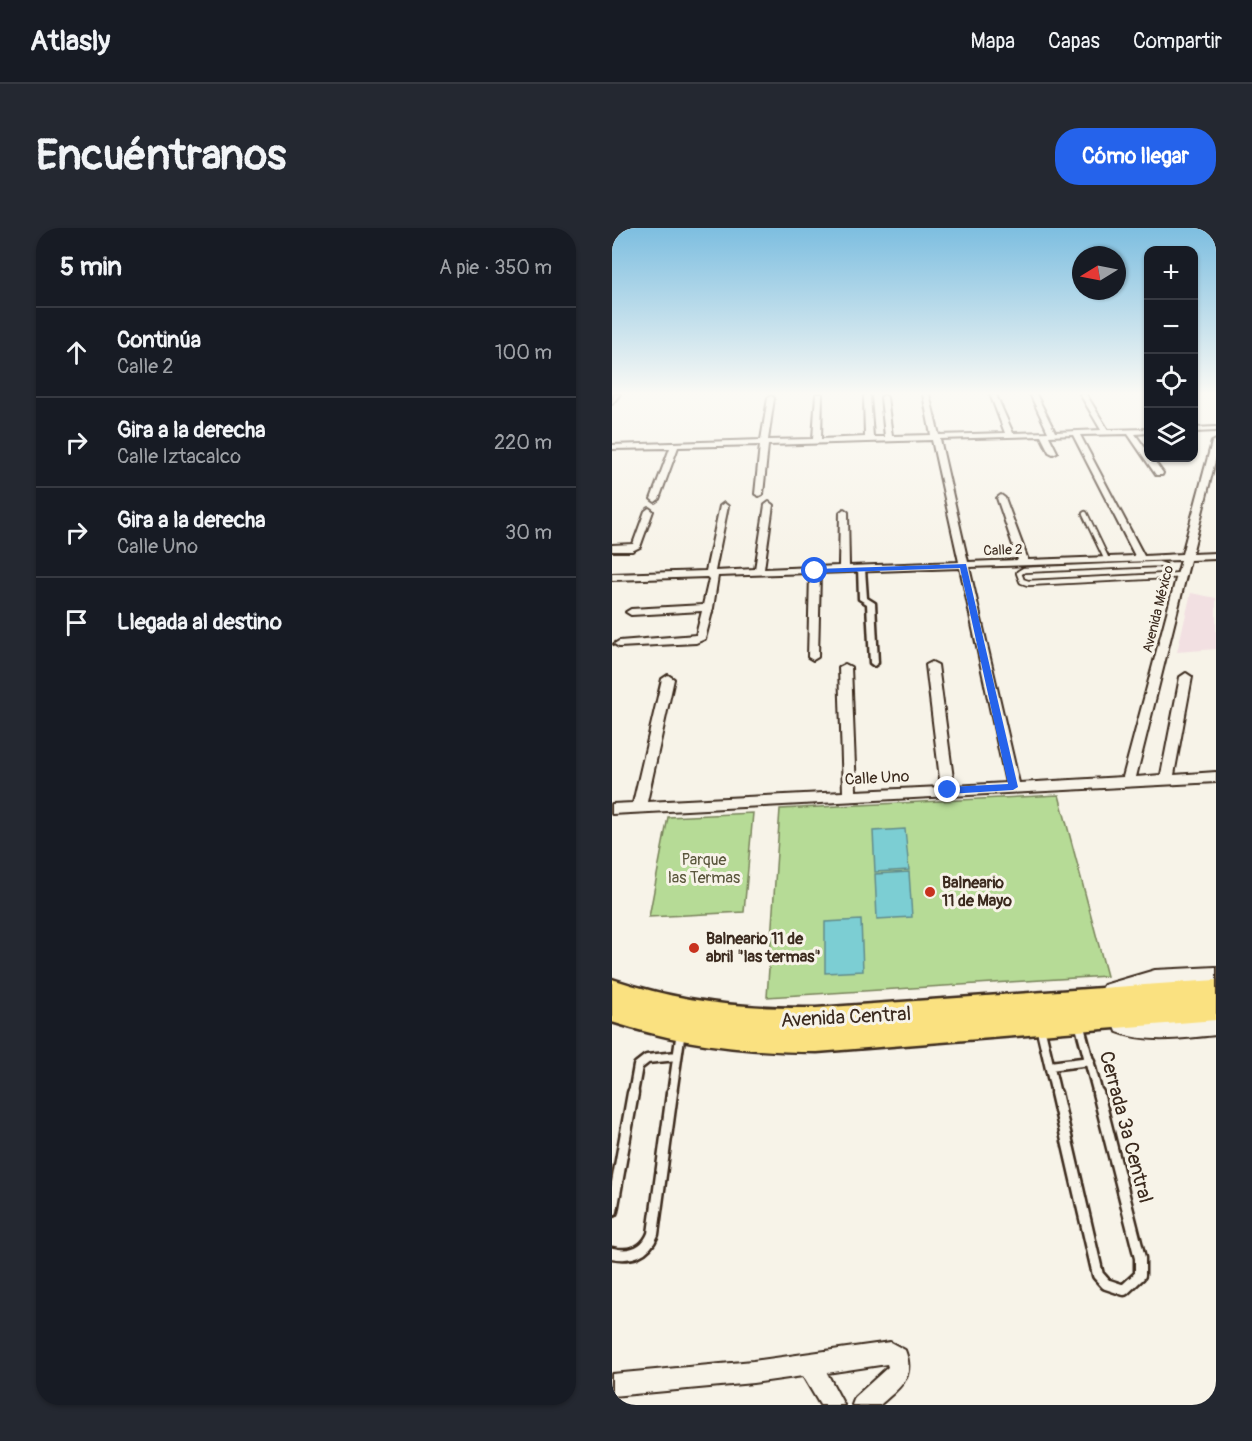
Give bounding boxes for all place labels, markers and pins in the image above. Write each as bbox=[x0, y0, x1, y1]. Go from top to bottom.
place label: Balneario 11 de Mayo bbox=[942, 873, 1012, 911]
marker: Balneario 11 de Mayo bbox=[923, 885, 937, 899]
place label: Balneario 11 de abril "las termas" bbox=[706, 929, 821, 967]
marker: Balneario 11 de abril "las termas" bbox=[687, 941, 701, 955]

